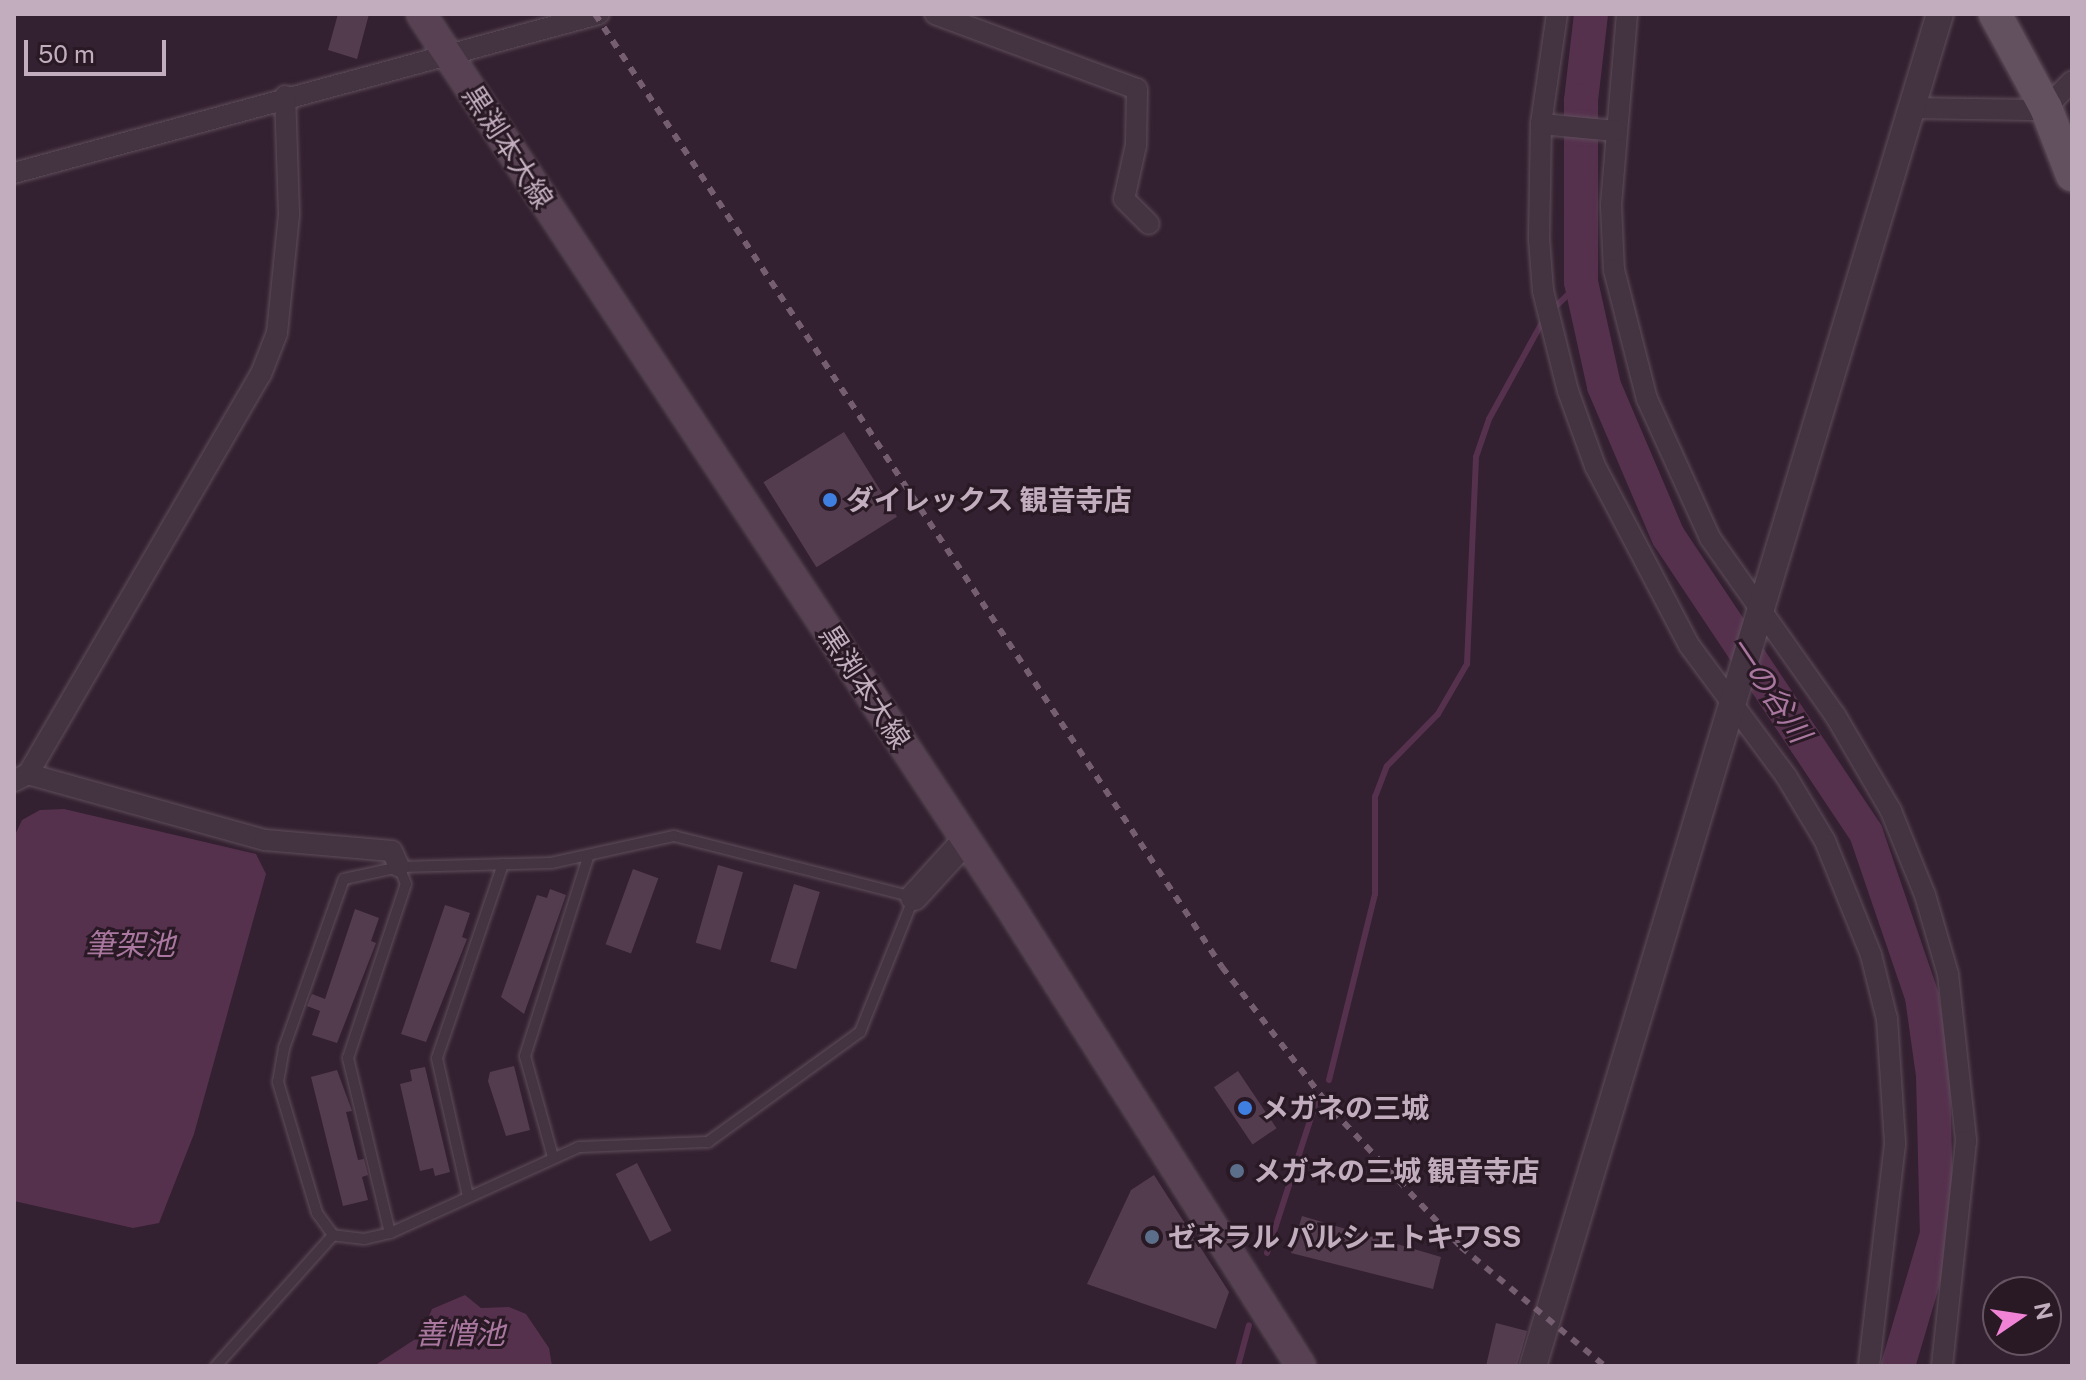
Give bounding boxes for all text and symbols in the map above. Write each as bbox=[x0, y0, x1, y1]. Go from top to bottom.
scale bar bbox=[28, 24, 170, 74]
text: 50 m bbox=[38, 40, 95, 68]
street label: 黒渕本大線 bbox=[456, 79, 560, 215]
place label: ダイレックス 観音寺店 bbox=[846, 483, 1132, 517]
marker: ダイレックス 観音寺店 bbox=[821, 491, 839, 509]
street label: 黒渕本大線 bbox=[813, 619, 917, 755]
water label: 一の谷川 bbox=[1722, 629, 1818, 749]
water label: 筆架池 bbox=[85, 926, 175, 962]
place label: メガネの三城 bbox=[1261, 1091, 1429, 1125]
marker: メガネの三城 bbox=[1236, 1099, 1254, 1117]
place label: メガネの三城 観音寺店 bbox=[1253, 1154, 1539, 1188]
marker: メガネの三城 観音寺店 bbox=[1228, 1162, 1246, 1180]
place label: ゼネラル パルシェトキワSS bbox=[1168, 1220, 1521, 1254]
marker: ゼネラル パルシェトキワSS bbox=[1143, 1228, 1161, 1246]
north arrow bbox=[1982, 1276, 2062, 1356]
text: N bbox=[2029, 1300, 2058, 1322]
water label: 善憎池 bbox=[415, 1315, 505, 1351]

